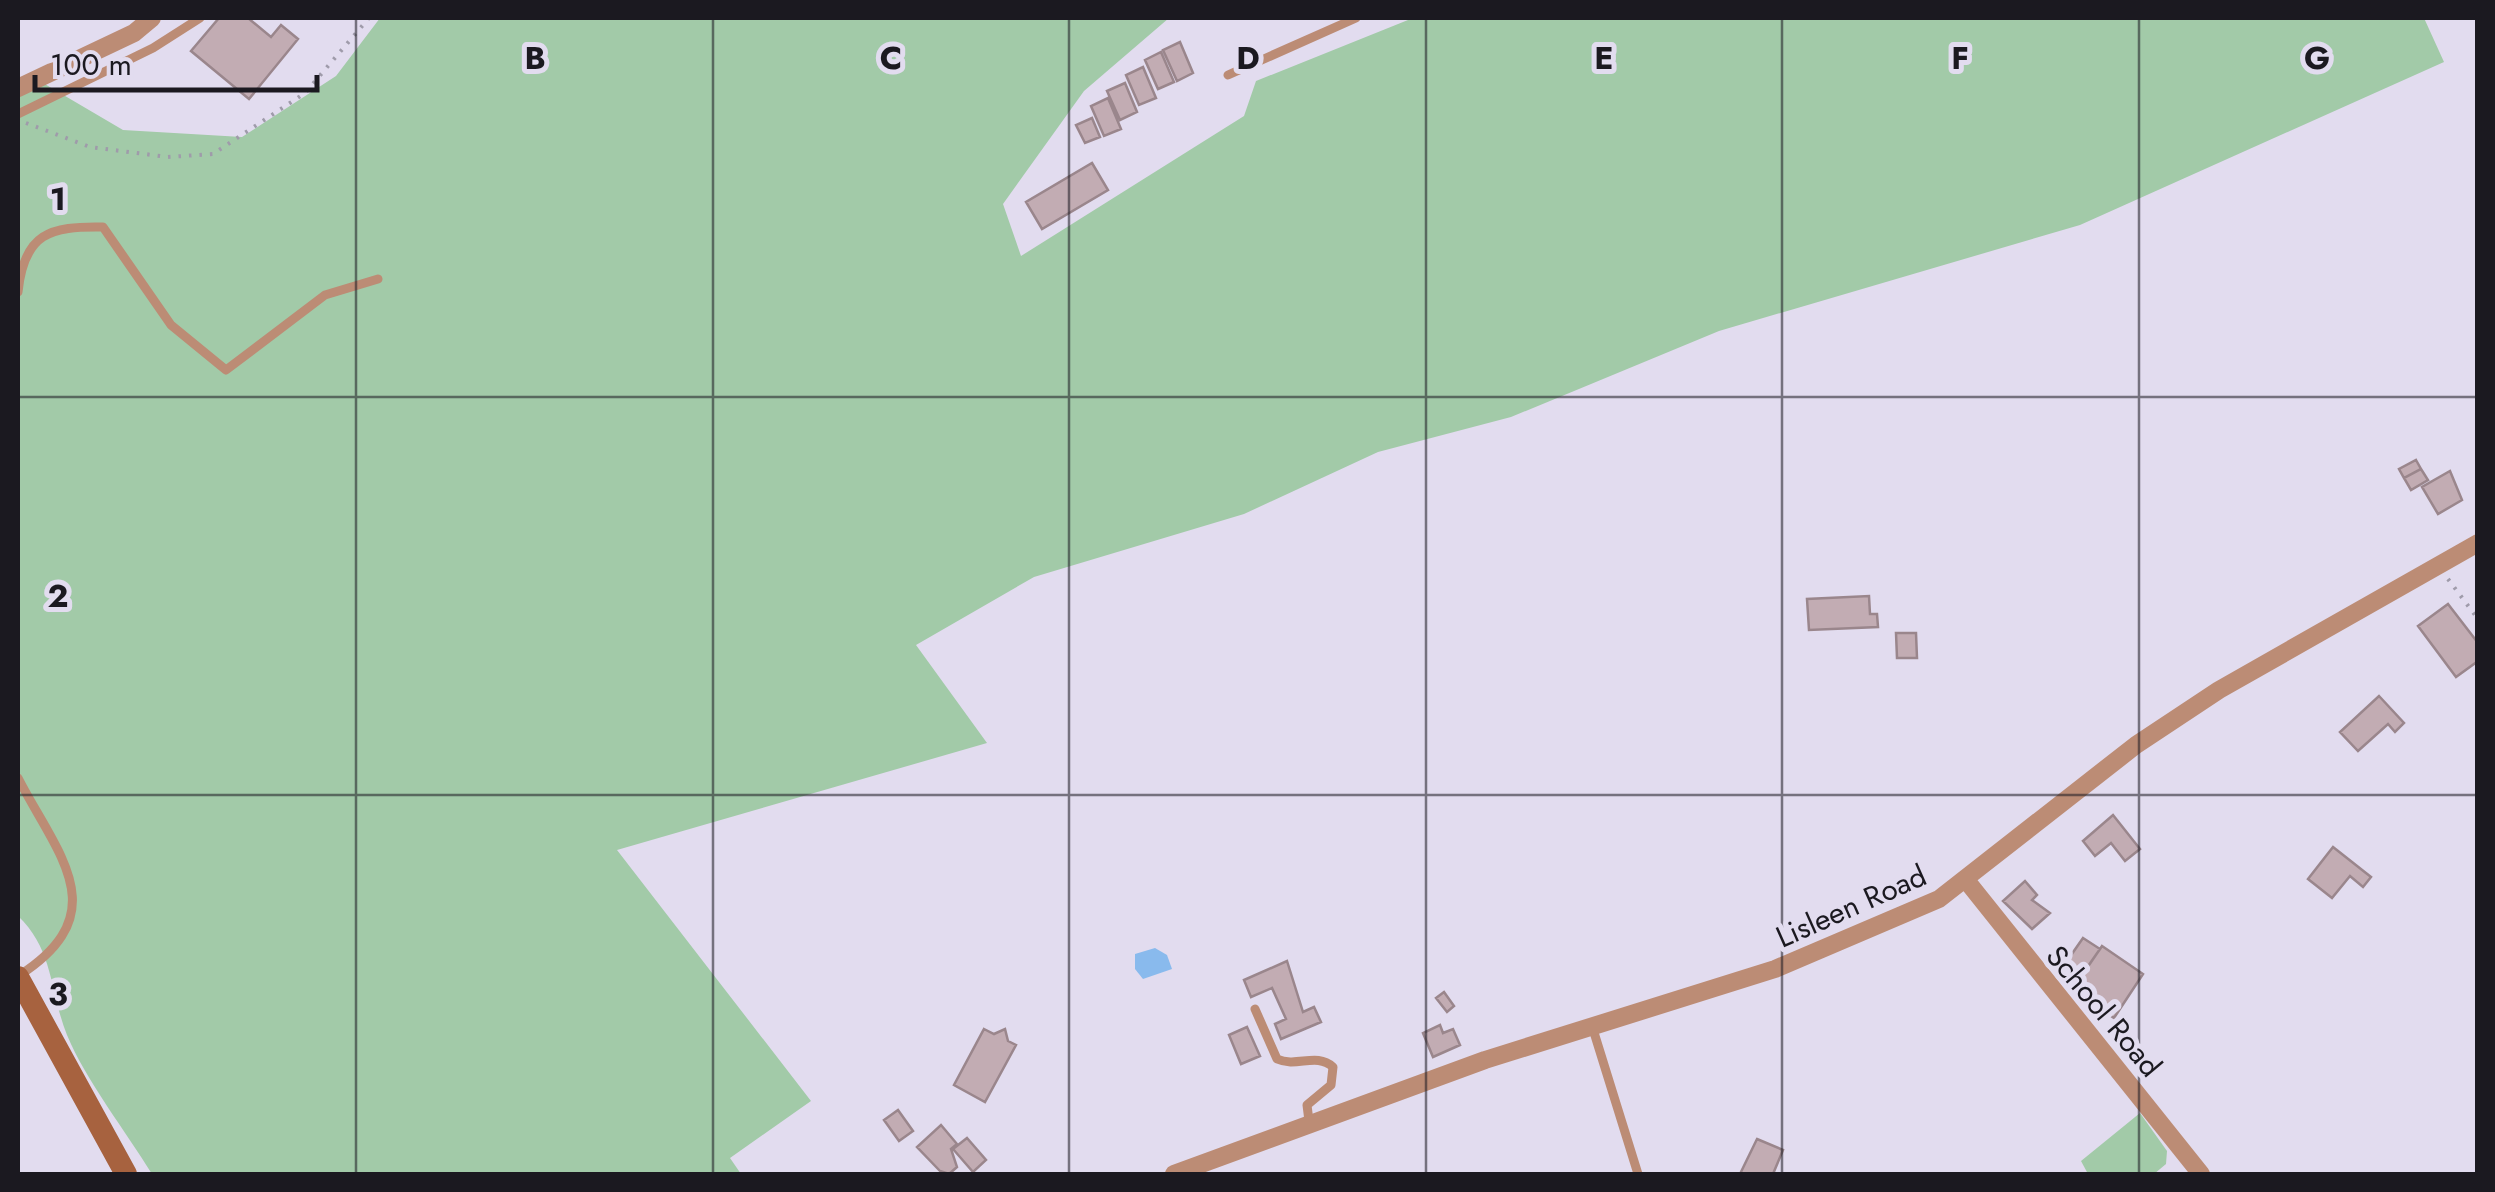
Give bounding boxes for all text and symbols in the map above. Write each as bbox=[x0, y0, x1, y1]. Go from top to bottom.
scale bar bbox=[35, 30, 318, 92]
text: B bbox=[524, 35, 546, 81]
text: C bbox=[880, 35, 902, 81]
text: D bbox=[1236, 35, 1260, 81]
text: E bbox=[1594, 35, 1614, 81]
text: F bbox=[1951, 35, 1969, 81]
text: G bbox=[2304, 35, 2330, 81]
text: 100 m bbox=[50, 43, 132, 86]
text: 1 bbox=[50, 176, 66, 222]
text: 2 bbox=[48, 573, 69, 619]
street label: Lisleen Road bbox=[1769, 854, 1933, 958]
street label: School Road bbox=[2036, 936, 2172, 1086]
text: 3 bbox=[48, 971, 68, 1017]

